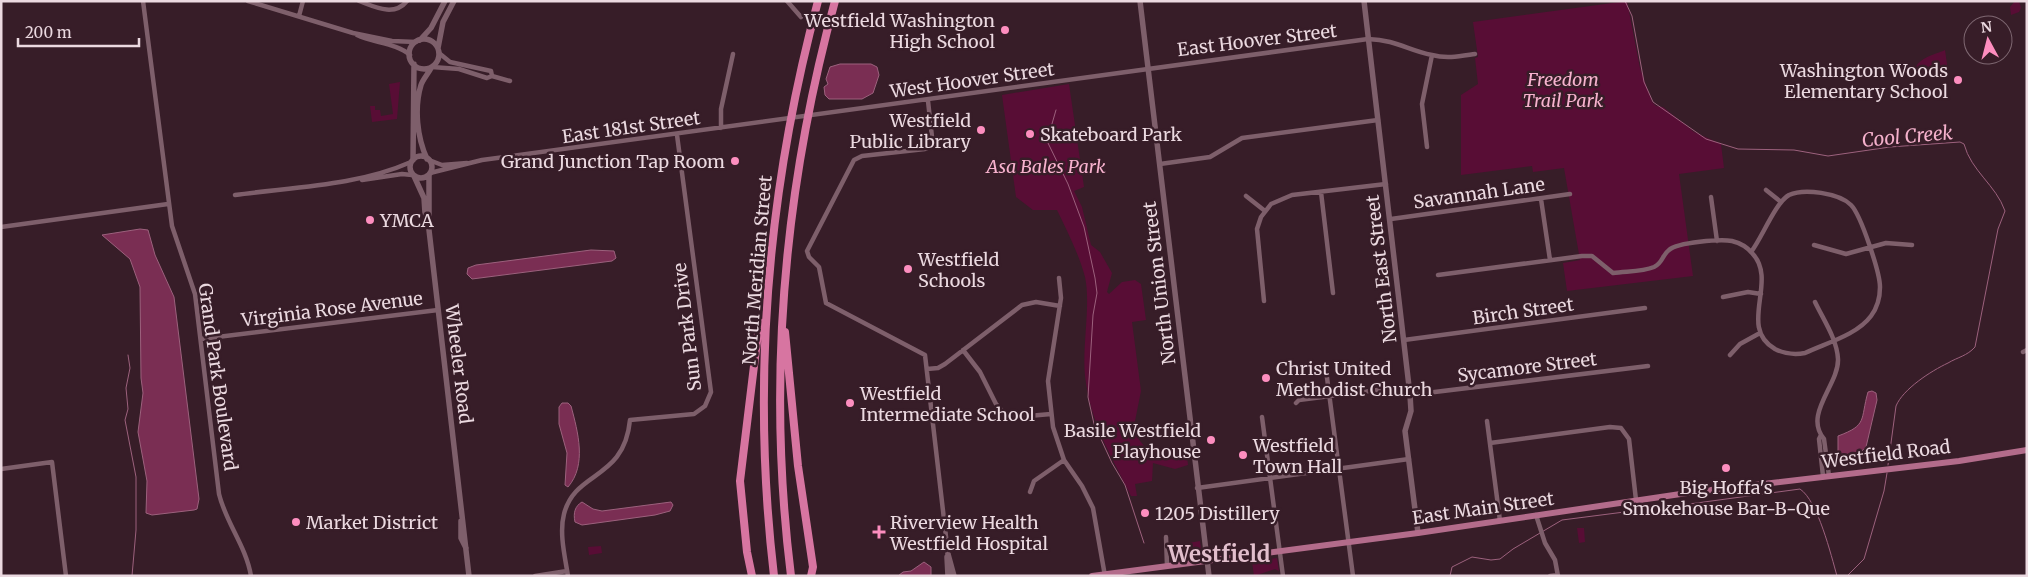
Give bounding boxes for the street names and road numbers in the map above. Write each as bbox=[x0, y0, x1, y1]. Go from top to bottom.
street label: East Hoover Street bbox=[1176, 19, 1338, 61]
street label: West Hoover Street bbox=[887, 57, 1056, 103]
street label: East 181st Street bbox=[560, 106, 702, 148]
street label: Savannah Lane bbox=[1412, 172, 1546, 214]
street label: North Meridian Street bbox=[737, 174, 777, 366]
street label: North East Street bbox=[1361, 194, 1401, 344]
street label: North Union Street bbox=[1138, 200, 1180, 366]
street label: Sun Park Drive bbox=[668, 262, 706, 392]
street label: Grand Park Boulevard bbox=[193, 282, 243, 472]
street label: Virginia Rose Avenue bbox=[239, 286, 424, 332]
street label: Birch Street bbox=[1471, 293, 1575, 329]
street label: Wheeler Road bbox=[440, 302, 478, 425]
street label: Sycamore Street bbox=[1456, 347, 1598, 387]
street label: Westfield Road bbox=[1819, 435, 1952, 473]
street label: East Main Street bbox=[1411, 487, 1555, 529]

